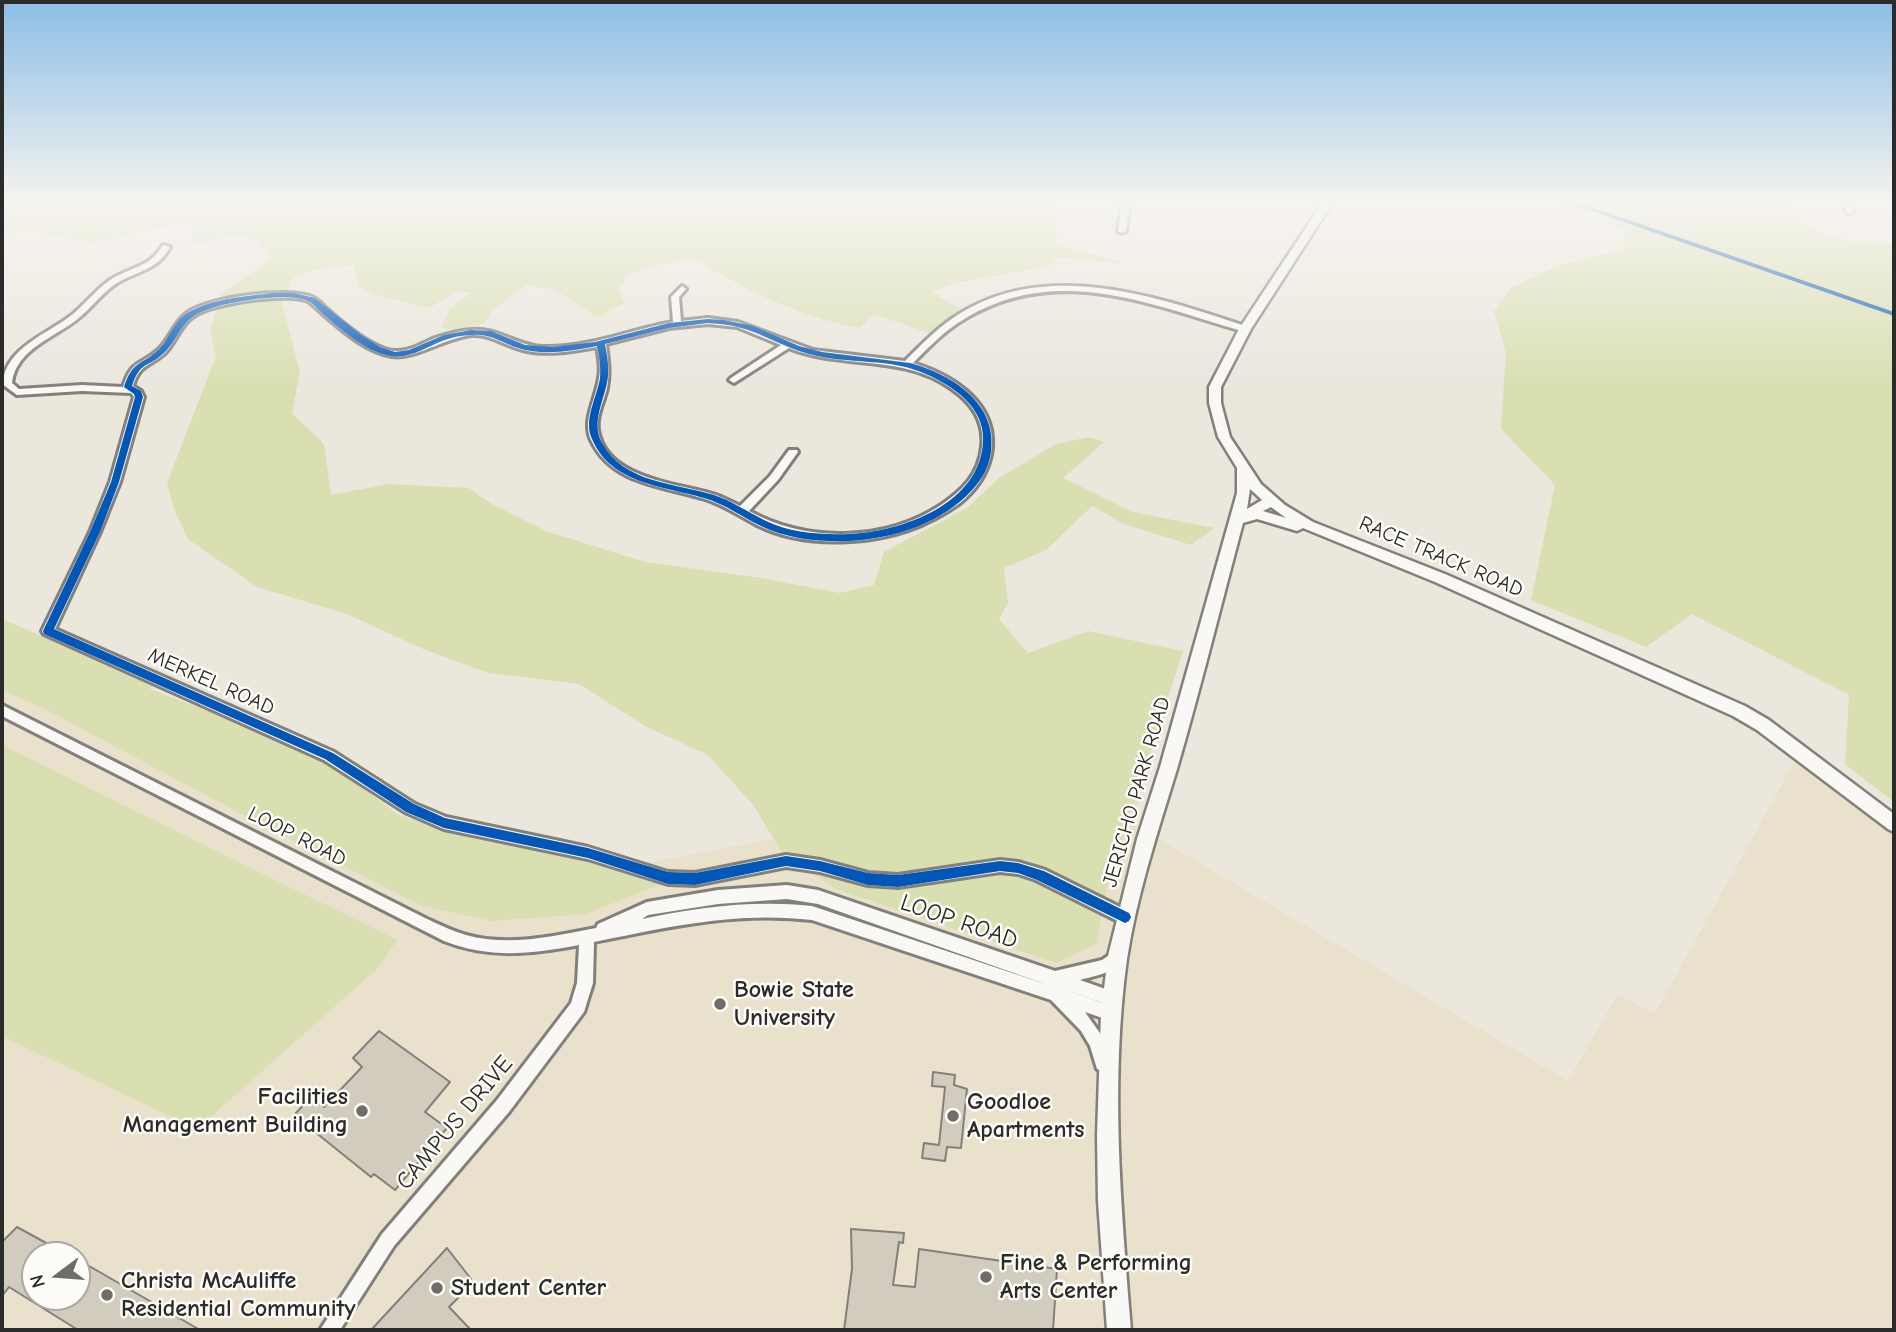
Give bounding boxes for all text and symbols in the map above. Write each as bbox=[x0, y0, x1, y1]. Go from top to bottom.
street label: RACE TRACK ROAD bbox=[1355, 511, 1527, 603]
street label: MERKEL ROAD bbox=[144, 643, 278, 721]
street label: JERICHO PARK ROAD bbox=[1098, 694, 1176, 890]
street label: LOOP ROAD bbox=[244, 801, 350, 873]
street label: LOOP ROAD bbox=[896, 888, 1022, 956]
place label: Bowie State University bbox=[734, 976, 854, 1032]
marker: Bowie State University bbox=[712, 996, 728, 1012]
street label: CAMPUS DRIVE bbox=[391, 1050, 519, 1196]
place label: Facilities Management Building bbox=[123, 1083, 348, 1139]
place label: Goodloe Apartments bbox=[967, 1088, 1084, 1144]
marker: Facilities Management Building bbox=[354, 1103, 370, 1119]
marker: Goodloe Apartments bbox=[945, 1108, 961, 1124]
north arrow bbox=[21, 1241, 91, 1311]
place label: Fine & Performing Arts Center bbox=[1000, 1249, 1192, 1305]
place label: Christa McAuliffe Residential Community bbox=[121, 1267, 355, 1323]
marker: Fine & Performing Arts Center bbox=[978, 1269, 994, 1285]
text: N bbox=[25, 1272, 50, 1290]
place label: Student Center bbox=[451, 1274, 606, 1302]
marker: Student Center bbox=[429, 1280, 445, 1296]
marker: Christa McAuliffe Residential Community bbox=[99, 1287, 115, 1303]

